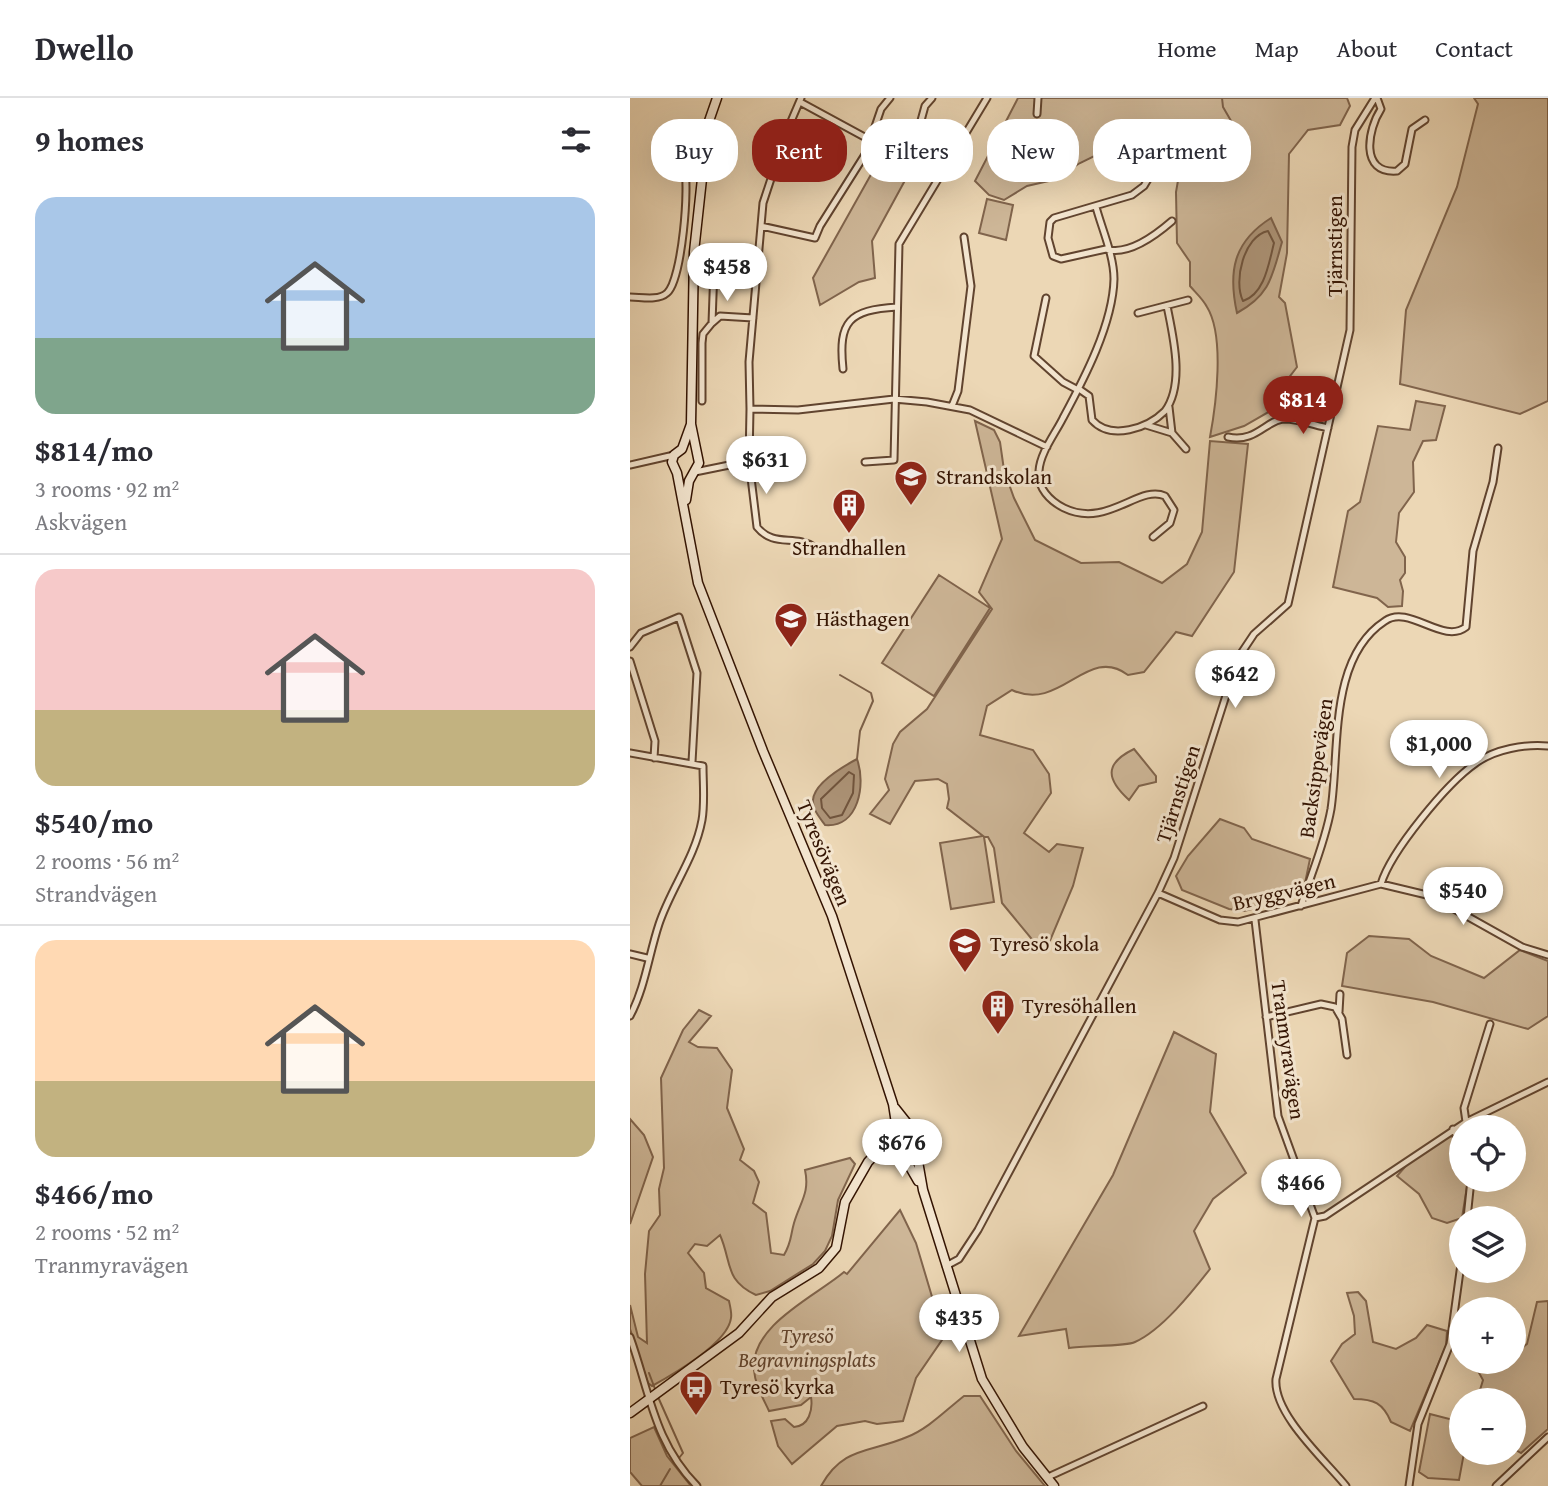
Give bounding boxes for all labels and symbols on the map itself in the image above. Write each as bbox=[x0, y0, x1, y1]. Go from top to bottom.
street label: Tjärnstigen bbox=[1319, 195, 1350, 297]
pin: $458 bbox=[686, 244, 768, 303]
pin: $814 bbox=[1262, 376, 1344, 436]
pin: $631 bbox=[725, 436, 807, 496]
school or university icon: Strandskolan bbox=[892, 458, 930, 507]
place label: Strandskolan bbox=[936, 461, 1052, 492]
building icon: Strandhallen bbox=[830, 486, 868, 535]
place label: Strandhallen bbox=[792, 532, 906, 563]
school or university icon: Hästhagen bbox=[772, 600, 810, 649]
place label: Hästhagen bbox=[816, 603, 910, 634]
pin: $642 bbox=[1194, 650, 1276, 710]
street label: Backsippevägen bbox=[1290, 696, 1341, 840]
pin: $1,000 bbox=[1382, 720, 1496, 780]
street label: Tjärnstigen bbox=[1147, 741, 1208, 847]
street label: Tyresövägen bbox=[789, 795, 860, 911]
street label: Bryggvägen bbox=[1230, 865, 1338, 918]
pin: $540 bbox=[1422, 868, 1504, 927]
school or university icon: Tyresö skola bbox=[946, 925, 984, 974]
place label: Tyresö skola bbox=[990, 928, 1099, 959]
street label: Tranmyravägen bbox=[1263, 978, 1314, 1122]
building icon: Tyresöhallen bbox=[979, 987, 1017, 1036]
place label: Tyresöhallen bbox=[1022, 990, 1137, 1021]
pin: $676 bbox=[861, 1119, 943, 1179]
pin: $466 bbox=[1260, 1160, 1342, 1219]
pin: $435 bbox=[918, 1294, 1000, 1354]
park label: Tyresö Begravningsplats bbox=[737, 1320, 876, 1375]
bus stop icon: Tyresö kyrka bbox=[677, 1368, 715, 1417]
place label: Tyresö kyrka bbox=[720, 1371, 835, 1402]

